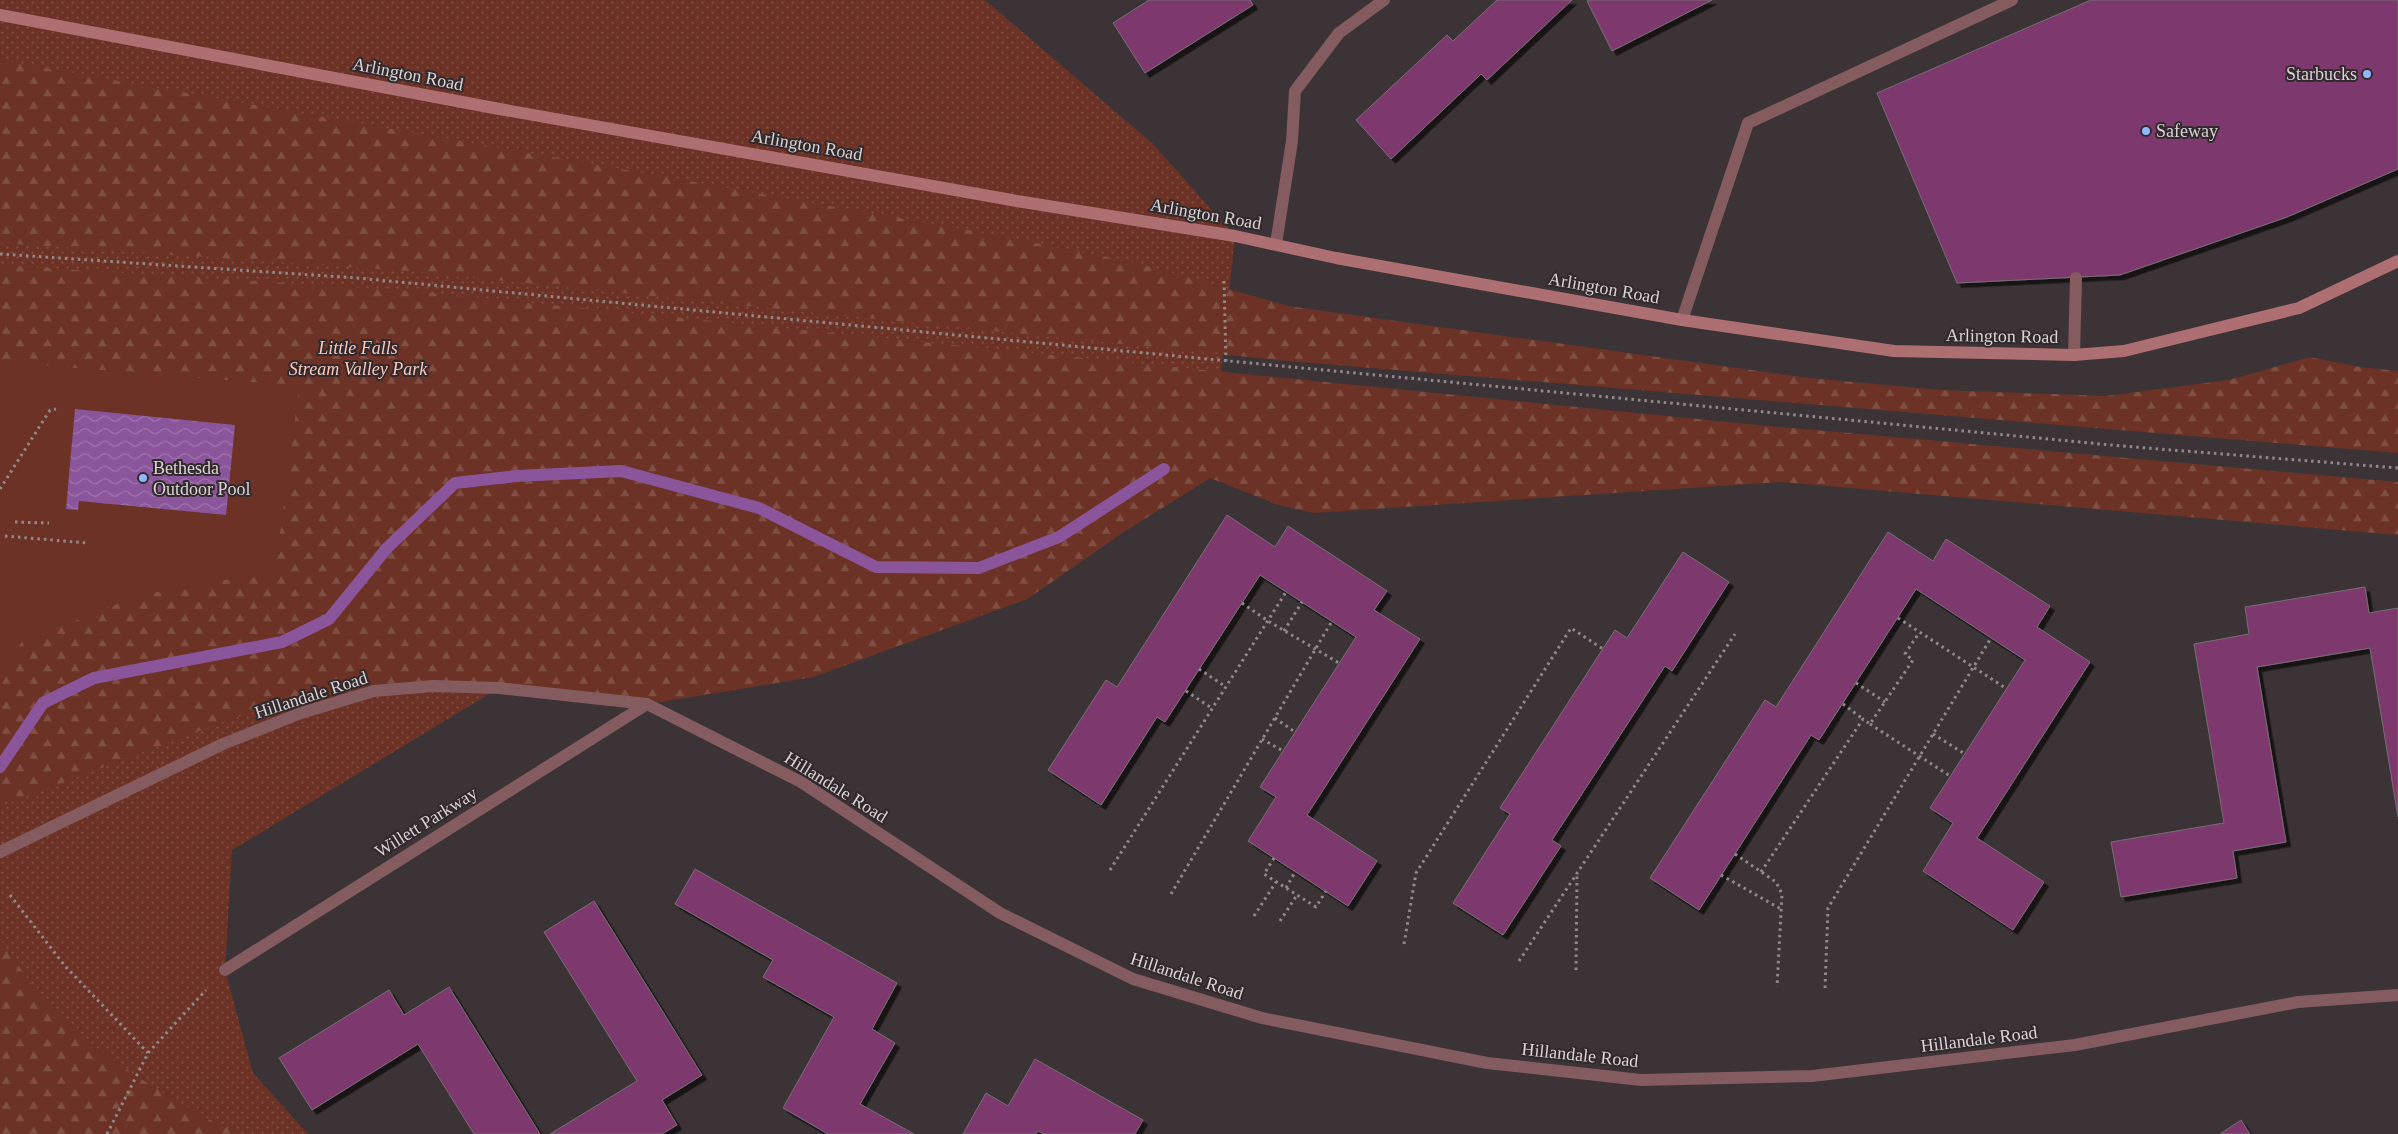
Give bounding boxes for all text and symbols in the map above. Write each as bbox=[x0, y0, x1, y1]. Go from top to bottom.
street label: Arlington Road bbox=[351, 53, 465, 95]
place label: Starbucks bbox=[2286, 64, 2357, 84]
marker: Starbucks bbox=[2361, 68, 2373, 80]
place label: Safeway bbox=[2156, 121, 2218, 141]
street label: Arlington Road bbox=[750, 125, 864, 165]
marker: Safeway bbox=[2140, 125, 2152, 137]
street label: Arlington Road bbox=[1149, 194, 1263, 234]
street label: Arlington Road bbox=[1547, 268, 1661, 308]
street label: Arlington Road bbox=[1946, 325, 2058, 347]
park label: Little Falls Stream Valley Park bbox=[289, 338, 428, 379]
place label: Bethesda Outdoor Pool bbox=[153, 458, 251, 499]
marker: Bethesda Outdoor Pool bbox=[137, 472, 149, 484]
street label: Hillandale Road bbox=[252, 667, 370, 723]
street label: Hillandale Road bbox=[781, 747, 891, 827]
street label: Willett Parkway bbox=[371, 783, 481, 861]
street label: Hillandale Road bbox=[1128, 948, 1246, 1004]
street label: Hillandale Road bbox=[1919, 1022, 2039, 1056]
street label: Hillandale Road bbox=[1521, 1039, 1639, 1071]

